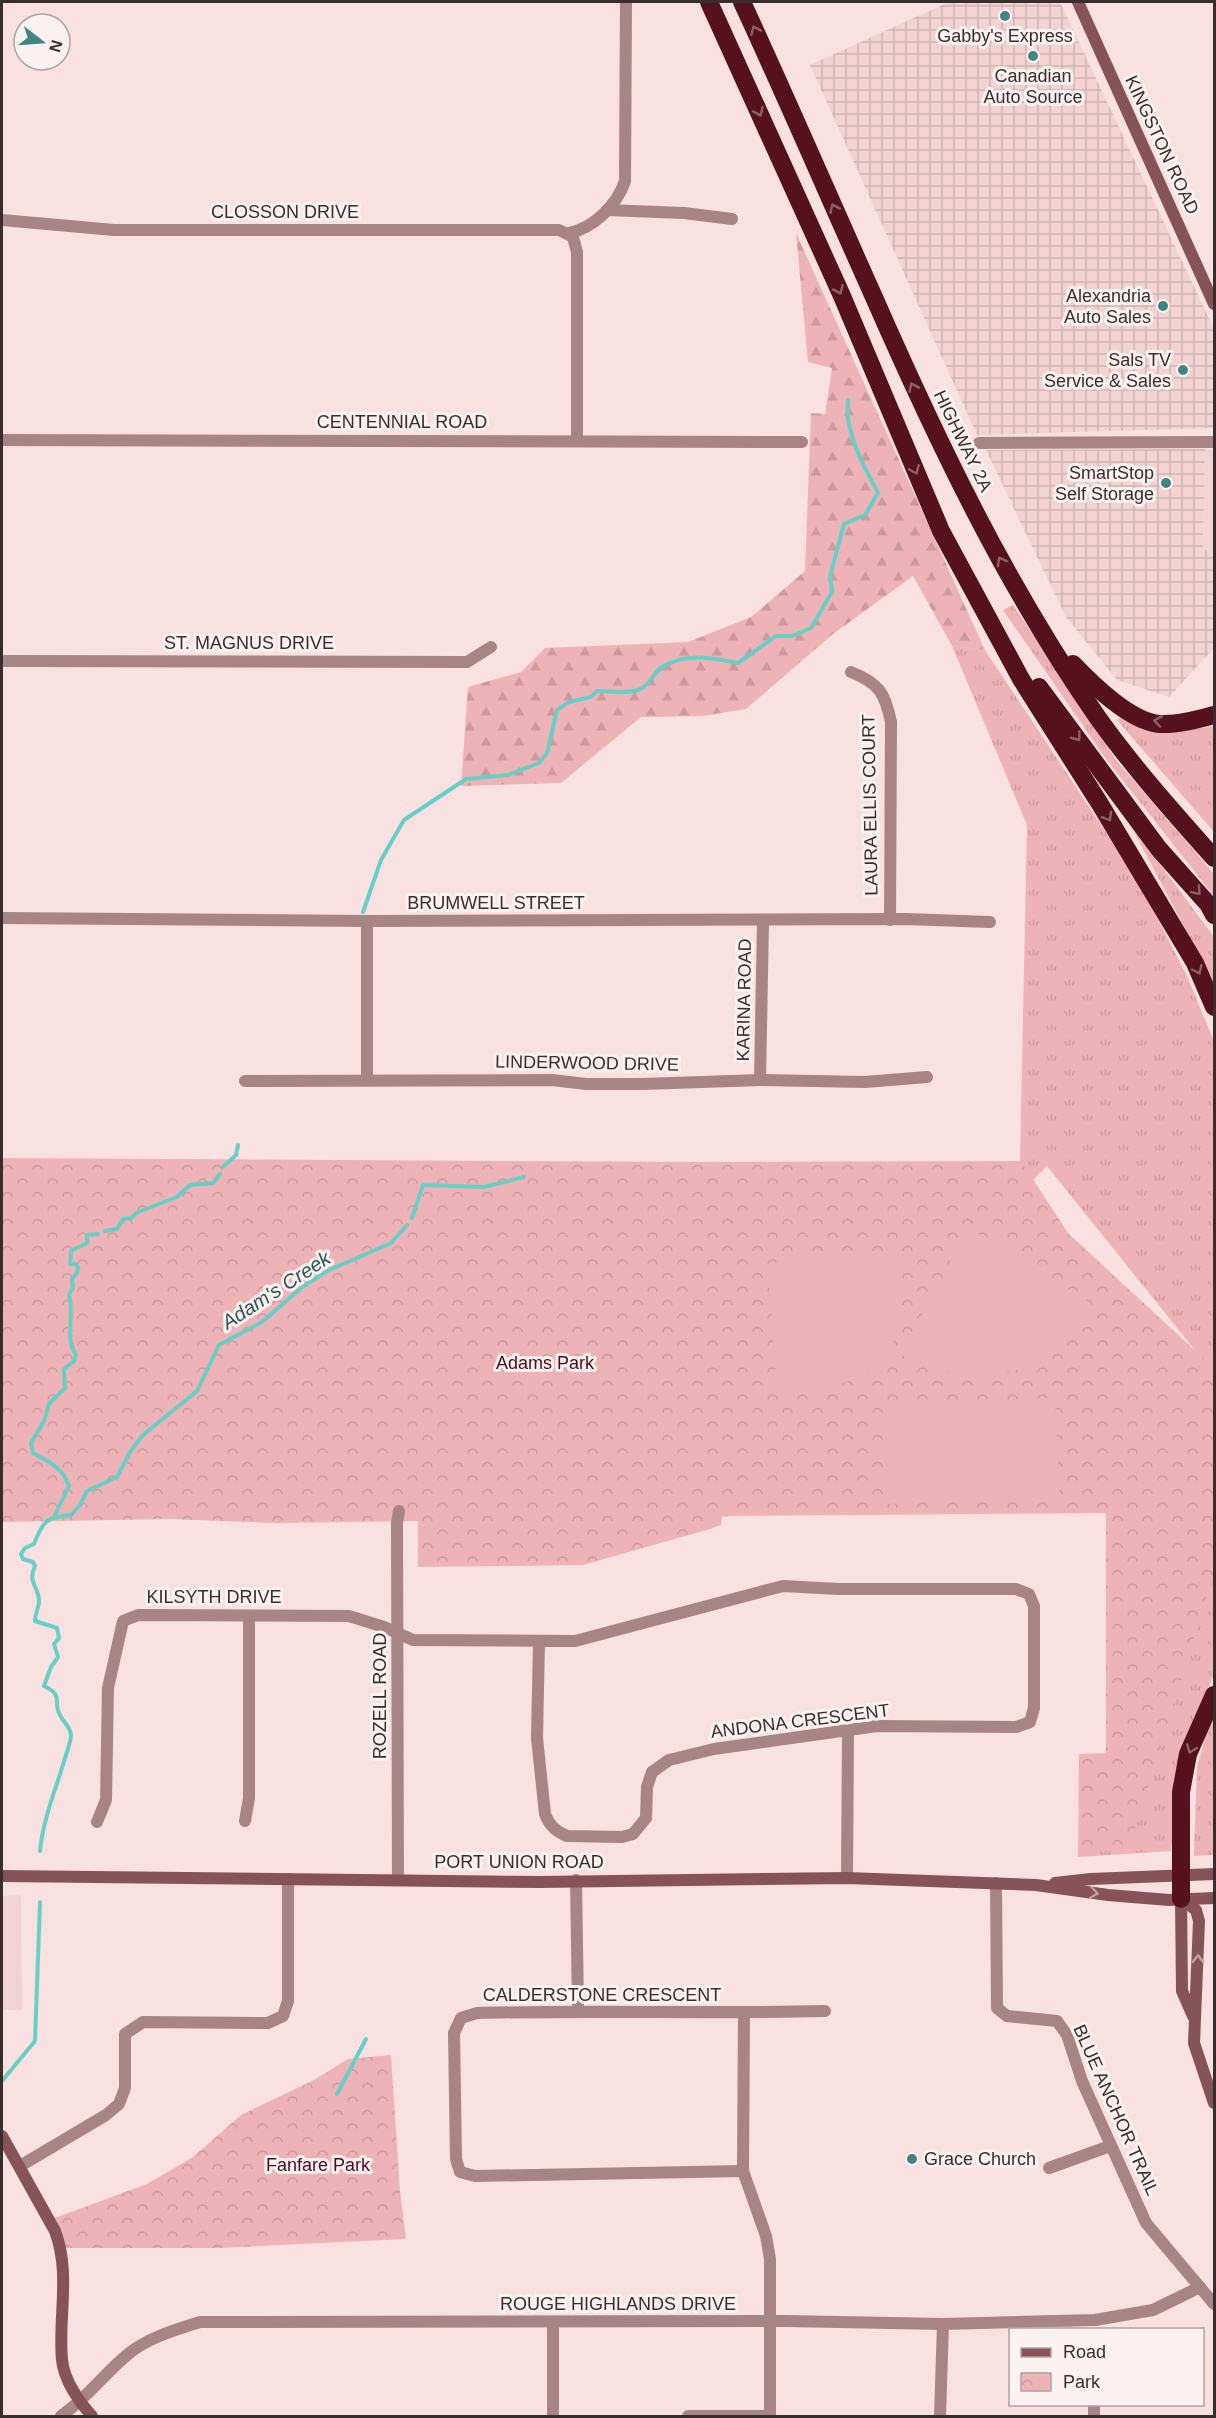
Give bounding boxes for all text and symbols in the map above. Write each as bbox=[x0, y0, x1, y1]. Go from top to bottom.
marker: Gabby's Express bbox=[998, 9, 1012, 23]
north arrow bbox=[12, 12, 72, 72]
one-way arrow bbox=[750, 25, 762, 36]
place label: Gabby's Express bbox=[937, 26, 1073, 46]
text: N bbox=[46, 38, 66, 54]
marker: Canadian Auto Source bbox=[1026, 49, 1040, 63]
place label: Canadian Auto Source bbox=[983, 66, 1083, 107]
street label: KINGSTON ROAD bbox=[1121, 72, 1203, 218]
one-way arrow bbox=[751, 106, 763, 117]
street label: CLOSSON DRIVE bbox=[211, 202, 359, 222]
one-way arrow bbox=[829, 204, 841, 215]
one-way arrow bbox=[832, 284, 844, 295]
place label: Alexandria Auto Sales bbox=[1064, 286, 1152, 327]
marker: Alexandria Auto Sales bbox=[1156, 299, 1170, 313]
place label: Sals TV Service & Sales bbox=[1044, 350, 1171, 391]
marker: Sals TV Service & Sales bbox=[1176, 363, 1190, 377]
one-way arrow bbox=[908, 382, 920, 393]
street label: HIGHWAY 2A bbox=[930, 387, 996, 495]
street label: CENTENNIAL ROAD bbox=[317, 412, 487, 432]
one-way arrow bbox=[908, 463, 920, 474]
place label: SmartStop Self Storage bbox=[1055, 463, 1154, 504]
marker: SmartStop Self Storage bbox=[1159, 476, 1173, 490]
one-way arrow bbox=[997, 557, 1008, 567]
street label: ST. MAGNUS DRIVE bbox=[164, 633, 334, 653]
street label: LAURA ELLIS COURT bbox=[858, 714, 882, 896]
one-way arrow bbox=[1153, 716, 1162, 728]
one-way arrow bbox=[1070, 731, 1081, 742]
one-way arrow bbox=[1101, 811, 1112, 821]
one-way arrow bbox=[1190, 884, 1201, 895]
street label: BRUMWELL STREET bbox=[407, 893, 585, 913]
street label: KARINA ROAD bbox=[733, 938, 755, 1062]
one-way arrow bbox=[1190, 963, 1202, 974]
street label: LINDERWOOD DRIVE bbox=[495, 1051, 679, 1075]
water label: Adam's Creek bbox=[217, 1246, 335, 1334]
park label: Adams Park bbox=[496, 1353, 595, 1373]
street label: KILSYTH DRIVE bbox=[146, 1587, 282, 1607]
street label: ROZELL ROAD bbox=[370, 1633, 390, 1759]
street label: ANDONA CRESCENT bbox=[709, 1700, 891, 1742]
one-way arrow bbox=[1186, 1743, 1199, 1753]
street label: PORT UNION ROAD bbox=[434, 1852, 604, 1872]
one-way arrow bbox=[1089, 1887, 1099, 1899]
one-way arrow bbox=[1192, 1954, 1204, 1963]
street label: CALDERSTONE CRESCENT bbox=[483, 1985, 721, 2005]
street label: BLUE ANCHOR TRAIL bbox=[1069, 2022, 1163, 2198]
place label: Grace Church bbox=[924, 2149, 1036, 2169]
marker: Grace Church bbox=[905, 2152, 919, 2166]
park label: Fanfare Park bbox=[266, 2155, 371, 2175]
street label: ROUGE HIGHLANDS DRIVE bbox=[500, 2294, 736, 2314]
legend bbox=[1009, 2328, 1204, 2406]
text: Road bbox=[1063, 2342, 1106, 2362]
text: Park bbox=[1063, 2372, 1101, 2392]

